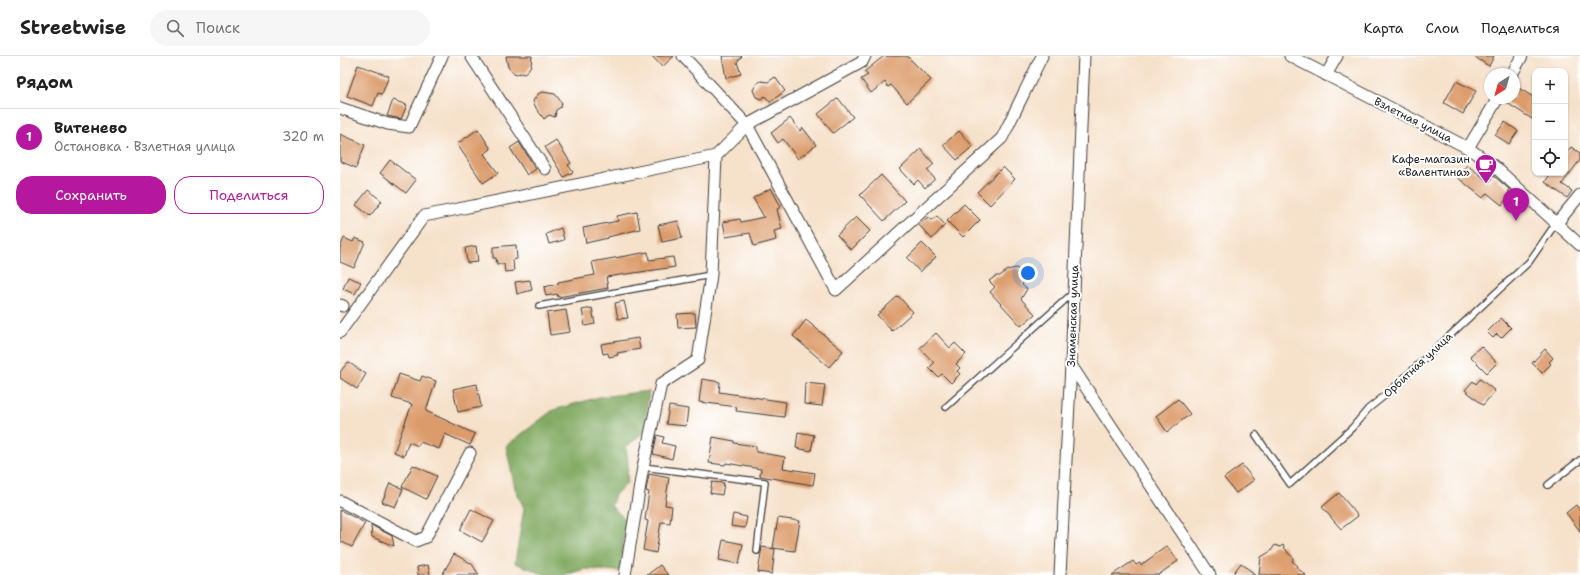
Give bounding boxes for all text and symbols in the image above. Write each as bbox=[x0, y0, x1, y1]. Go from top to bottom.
search box bbox=[150, 10, 430, 46]
text: Streetwise bbox=[20, 15, 126, 40]
icon: search bbox=[164, 17, 186, 39]
text: Поиск bbox=[196, 18, 240, 38]
text: Карта bbox=[1363, 19, 1404, 37]
text: Слои bbox=[1426, 19, 1459, 37]
text: Поделиться bbox=[1481, 19, 1560, 37]
north arrow bbox=[1484, 68, 1520, 104]
map controls bbox=[1532, 68, 1568, 176]
button: + bbox=[1532, 68, 1568, 104]
text: Рядом bbox=[16, 71, 73, 93]
street label: Взлетная улица bbox=[1371, 94, 1455, 146]
button: − bbox=[1532, 104, 1568, 140]
text: Витенево bbox=[54, 118, 127, 138]
text: 1 bbox=[26, 128, 32, 145]
text: 320 m bbox=[282, 128, 324, 145]
text: Остановка · Взлетная улица bbox=[54, 138, 235, 155]
button: locate bbox=[1532, 140, 1568, 176]
place label: Кафе-магазин «Валентина» bbox=[1392, 152, 1470, 180]
cafe icon: Кафе-магазин «Валентина» bbox=[1473, 152, 1499, 185]
button: Сохранить bbox=[16, 176, 166, 214]
button: Поделиться bbox=[174, 176, 324, 214]
pin: 1 bbox=[1503, 188, 1529, 221]
your location bbox=[1018, 263, 1038, 283]
street label: Знаменская улица bbox=[1064, 265, 1082, 367]
street label: Орбитная улица bbox=[1380, 329, 1456, 401]

